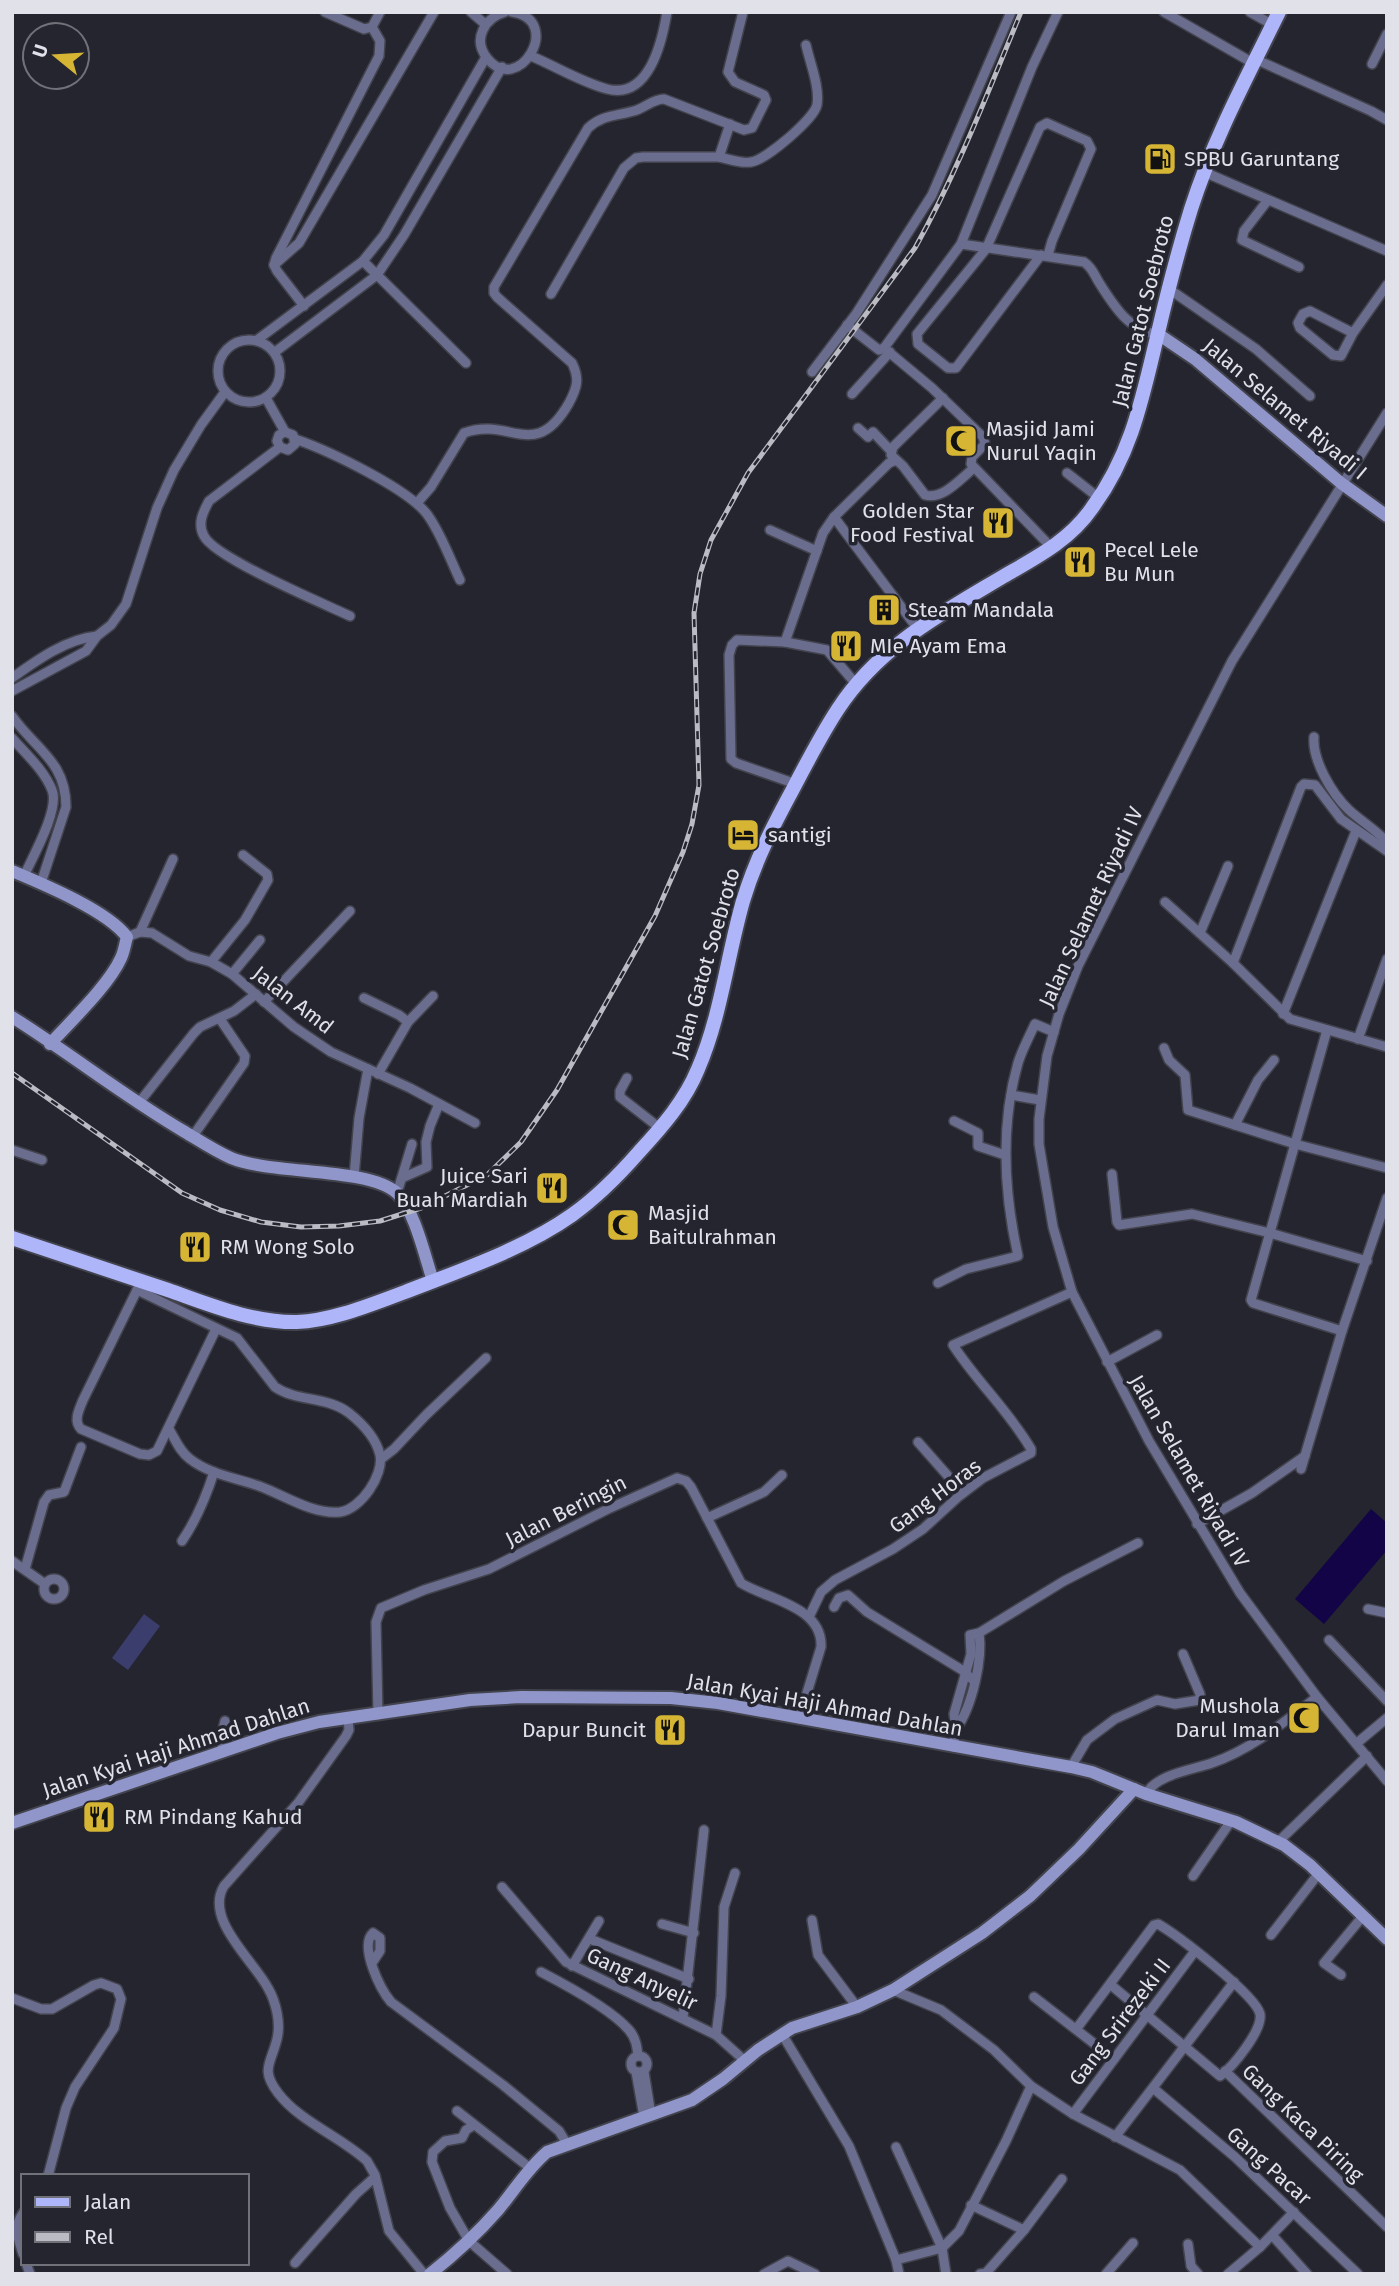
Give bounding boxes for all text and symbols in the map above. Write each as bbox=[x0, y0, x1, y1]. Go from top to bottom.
north arrow bbox=[21, 21, 91, 91]
text: U bbox=[27, 41, 53, 60]
fuel station icon: SPBU Garuntang bbox=[1141, 140, 1179, 178]
place label: SPBU Garuntang bbox=[1184, 146, 1339, 172]
street label: Jalan Gatot Soebroto bbox=[1107, 212, 1179, 410]
street label: Jalan Selamet Riyadi I bbox=[1198, 333, 1372, 485]
place label: Masjid Jami Nurul Yaqin bbox=[986, 416, 1097, 466]
mosque icon: Masjid Jami Nurul Yaqin bbox=[942, 422, 980, 460]
place label: Golden Star Food Festival bbox=[850, 498, 974, 548]
restaurant icon: Golden Star Food Festival bbox=[979, 504, 1017, 542]
place label: Pecel Lele Bu Mun bbox=[1104, 537, 1199, 587]
restaurant icon: Pecel Lele Bu Mun bbox=[1061, 543, 1099, 581]
building icon: Steam Mandala bbox=[865, 591, 903, 629]
place label: Steam Mandala bbox=[908, 597, 1054, 623]
restaurant icon: MIe Ayam Ema bbox=[827, 627, 865, 665]
place label: MIe Ayam Ema bbox=[870, 633, 1007, 659]
street label: Jalan Selamet Riyadi IV bbox=[1033, 802, 1149, 1011]
hotel icon: santigi bbox=[724, 816, 762, 854]
place label: santigi bbox=[768, 822, 832, 848]
street label: Jalan Gatot Soebroto bbox=[666, 865, 746, 1061]
street label: Jalan Amd bbox=[247, 960, 339, 1040]
place label: Juice Sari Buah Mardiah bbox=[396, 1163, 528, 1213]
restaurant icon: Juice Sari Buah Mardiah bbox=[533, 1169, 571, 1207]
place label: Masjid Baitulrahman bbox=[648, 1200, 777, 1250]
mosque icon: Masjid Baitulrahman bbox=[604, 1206, 642, 1244]
restaurant icon: RM Wong Solo bbox=[176, 1228, 214, 1266]
place label: RM Wong Solo bbox=[220, 1234, 355, 1260]
street label: Jalan Selamet Riyadi IV bbox=[1123, 1370, 1255, 1572]
street label: Gang Horas bbox=[884, 1453, 986, 1539]
street label: Jalan Beringin bbox=[501, 1469, 631, 1553]
street label: Jalan Kyai Haji Ahmad Dahlan bbox=[685, 1668, 965, 1742]
street label: Jalan Kyai Haji Ahmad Dahlan bbox=[39, 1692, 313, 1804]
place label: Mushola Darul Iman bbox=[1175, 1693, 1280, 1743]
mosque icon: Mushola Darul Iman bbox=[1285, 1699, 1323, 1737]
restaurant icon: Dapur Buncit bbox=[651, 1711, 689, 1749]
place label: Dapur Buncit bbox=[522, 1717, 646, 1743]
restaurant icon: RM Pindang Kahud bbox=[80, 1798, 118, 1836]
place label: RM Pindang Kahud bbox=[124, 1804, 303, 1830]
street label: Gang Anyelir bbox=[582, 1942, 702, 2016]
street label: Gang Srirezeki II bbox=[1064, 1953, 1176, 2091]
street label: Gang Kaca Piring bbox=[1237, 2058, 1369, 2188]
street label: Gang Pacar bbox=[1221, 2121, 1317, 2211]
legend bbox=[21, 2174, 248, 2265]
text: Jalan bbox=[84, 2189, 131, 2215]
text: Rel bbox=[84, 2224, 114, 2250]

